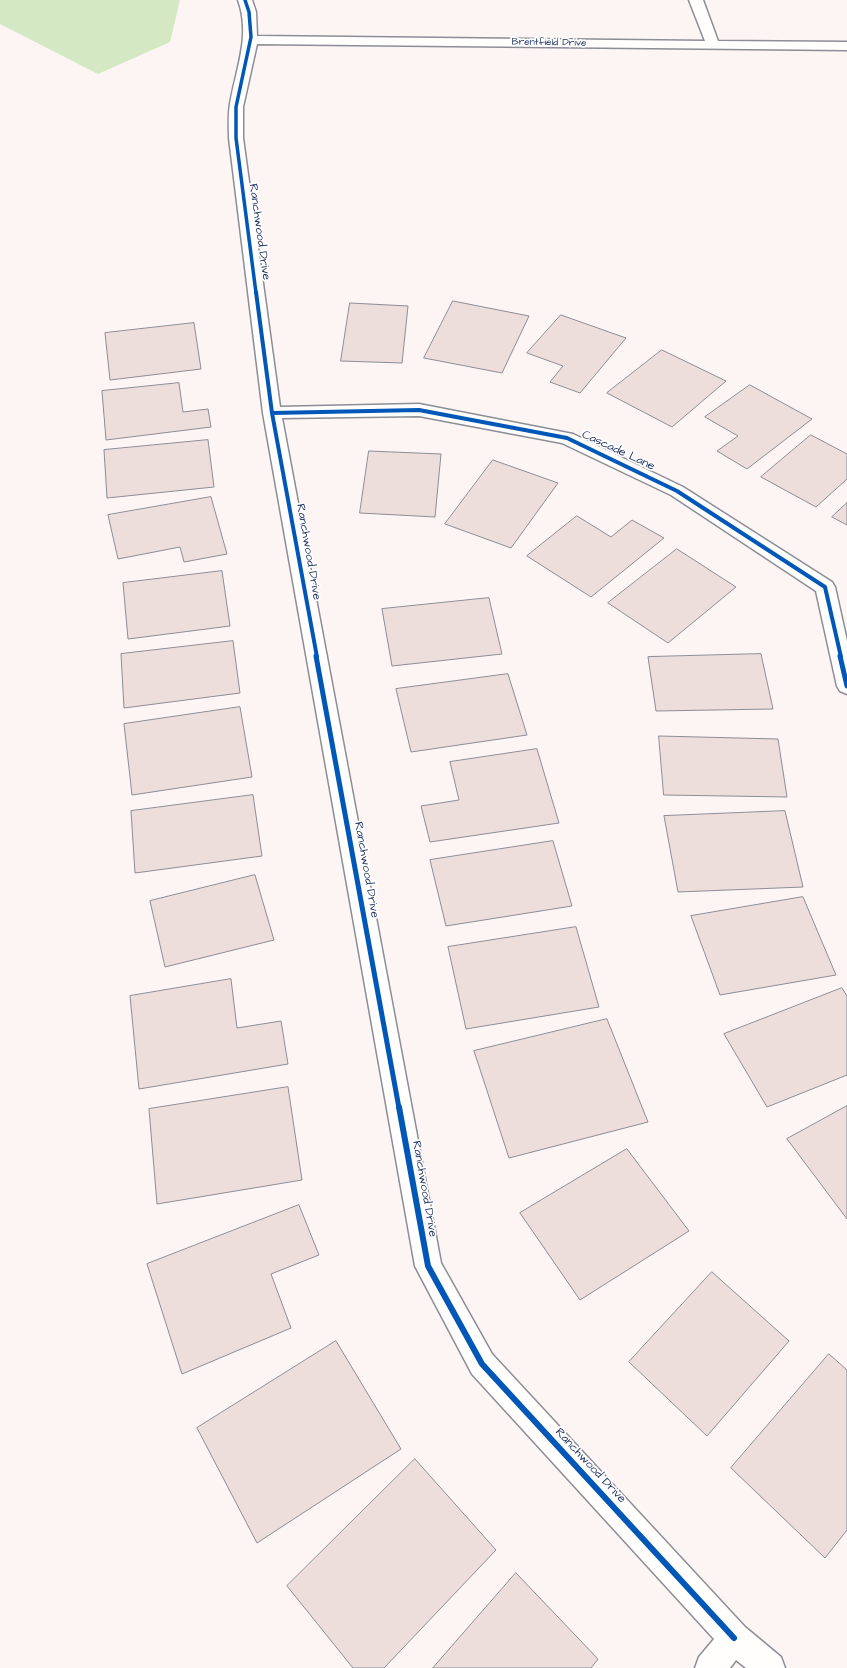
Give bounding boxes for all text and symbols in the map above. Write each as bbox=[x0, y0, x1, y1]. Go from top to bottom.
street label: Brentfield Drive bbox=[512, 36, 586, 50]
street label: Ranchwood Drive bbox=[245, 183, 273, 281]
street label: Cascade Lane bbox=[579, 428, 657, 474]
street label: Ranchwood Drive bbox=[292, 503, 324, 601]
street label: Ranchwood Drive bbox=[350, 821, 382, 919]
street label: Ranchwood Drive bbox=[408, 1140, 440, 1238]
street label: Ranchwood Drive bbox=[552, 1426, 628, 1506]

